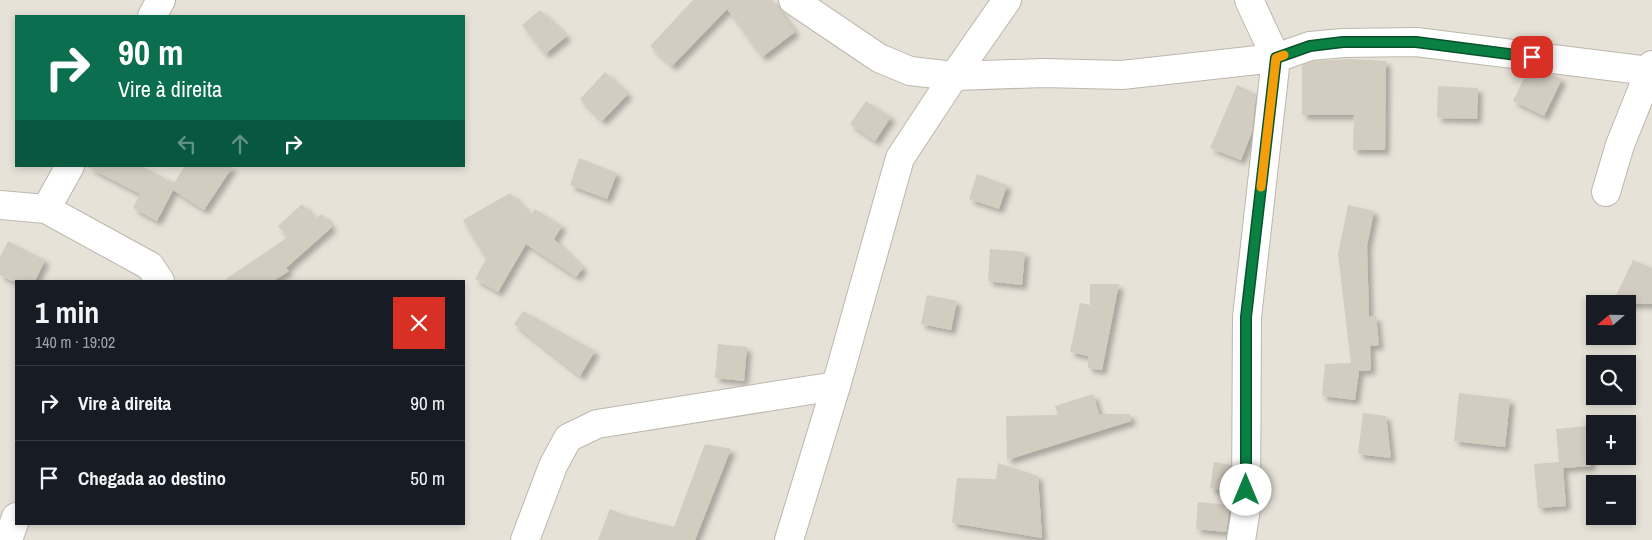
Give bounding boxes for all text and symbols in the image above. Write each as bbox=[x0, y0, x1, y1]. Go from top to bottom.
text: 90 m bbox=[118, 29, 183, 76]
icon: right bbox=[35, 35, 100, 100]
pin bbox=[1511, 36, 1553, 78]
icon: arrive bbox=[1518, 43, 1546, 71]
text: Vire à direita bbox=[118, 74, 222, 104]
icon: left bbox=[173, 130, 201, 158]
icon: ahead bbox=[226, 130, 254, 158]
icon: right bbox=[279, 130, 307, 158]
text: 1 min bbox=[35, 292, 99, 332]
north arrow bbox=[1586, 295, 1636, 345]
map controls bbox=[1586, 295, 1636, 525]
button: close bbox=[393, 297, 445, 349]
text: 140 m · 19:02 bbox=[35, 331, 115, 353]
button: search bbox=[1586, 355, 1636, 405]
icon: right bbox=[35, 389, 63, 417]
text: Vire à direita bbox=[78, 390, 171, 416]
text: 90 m bbox=[410, 390, 445, 416]
button: + bbox=[1586, 415, 1636, 465]
position arrow bbox=[1219, 463, 1271, 515]
icon: arrive bbox=[35, 464, 63, 492]
text: Chegada ao destino bbox=[78, 465, 226, 491]
text: 50 m bbox=[410, 465, 445, 491]
button: − bbox=[1586, 475, 1636, 525]

